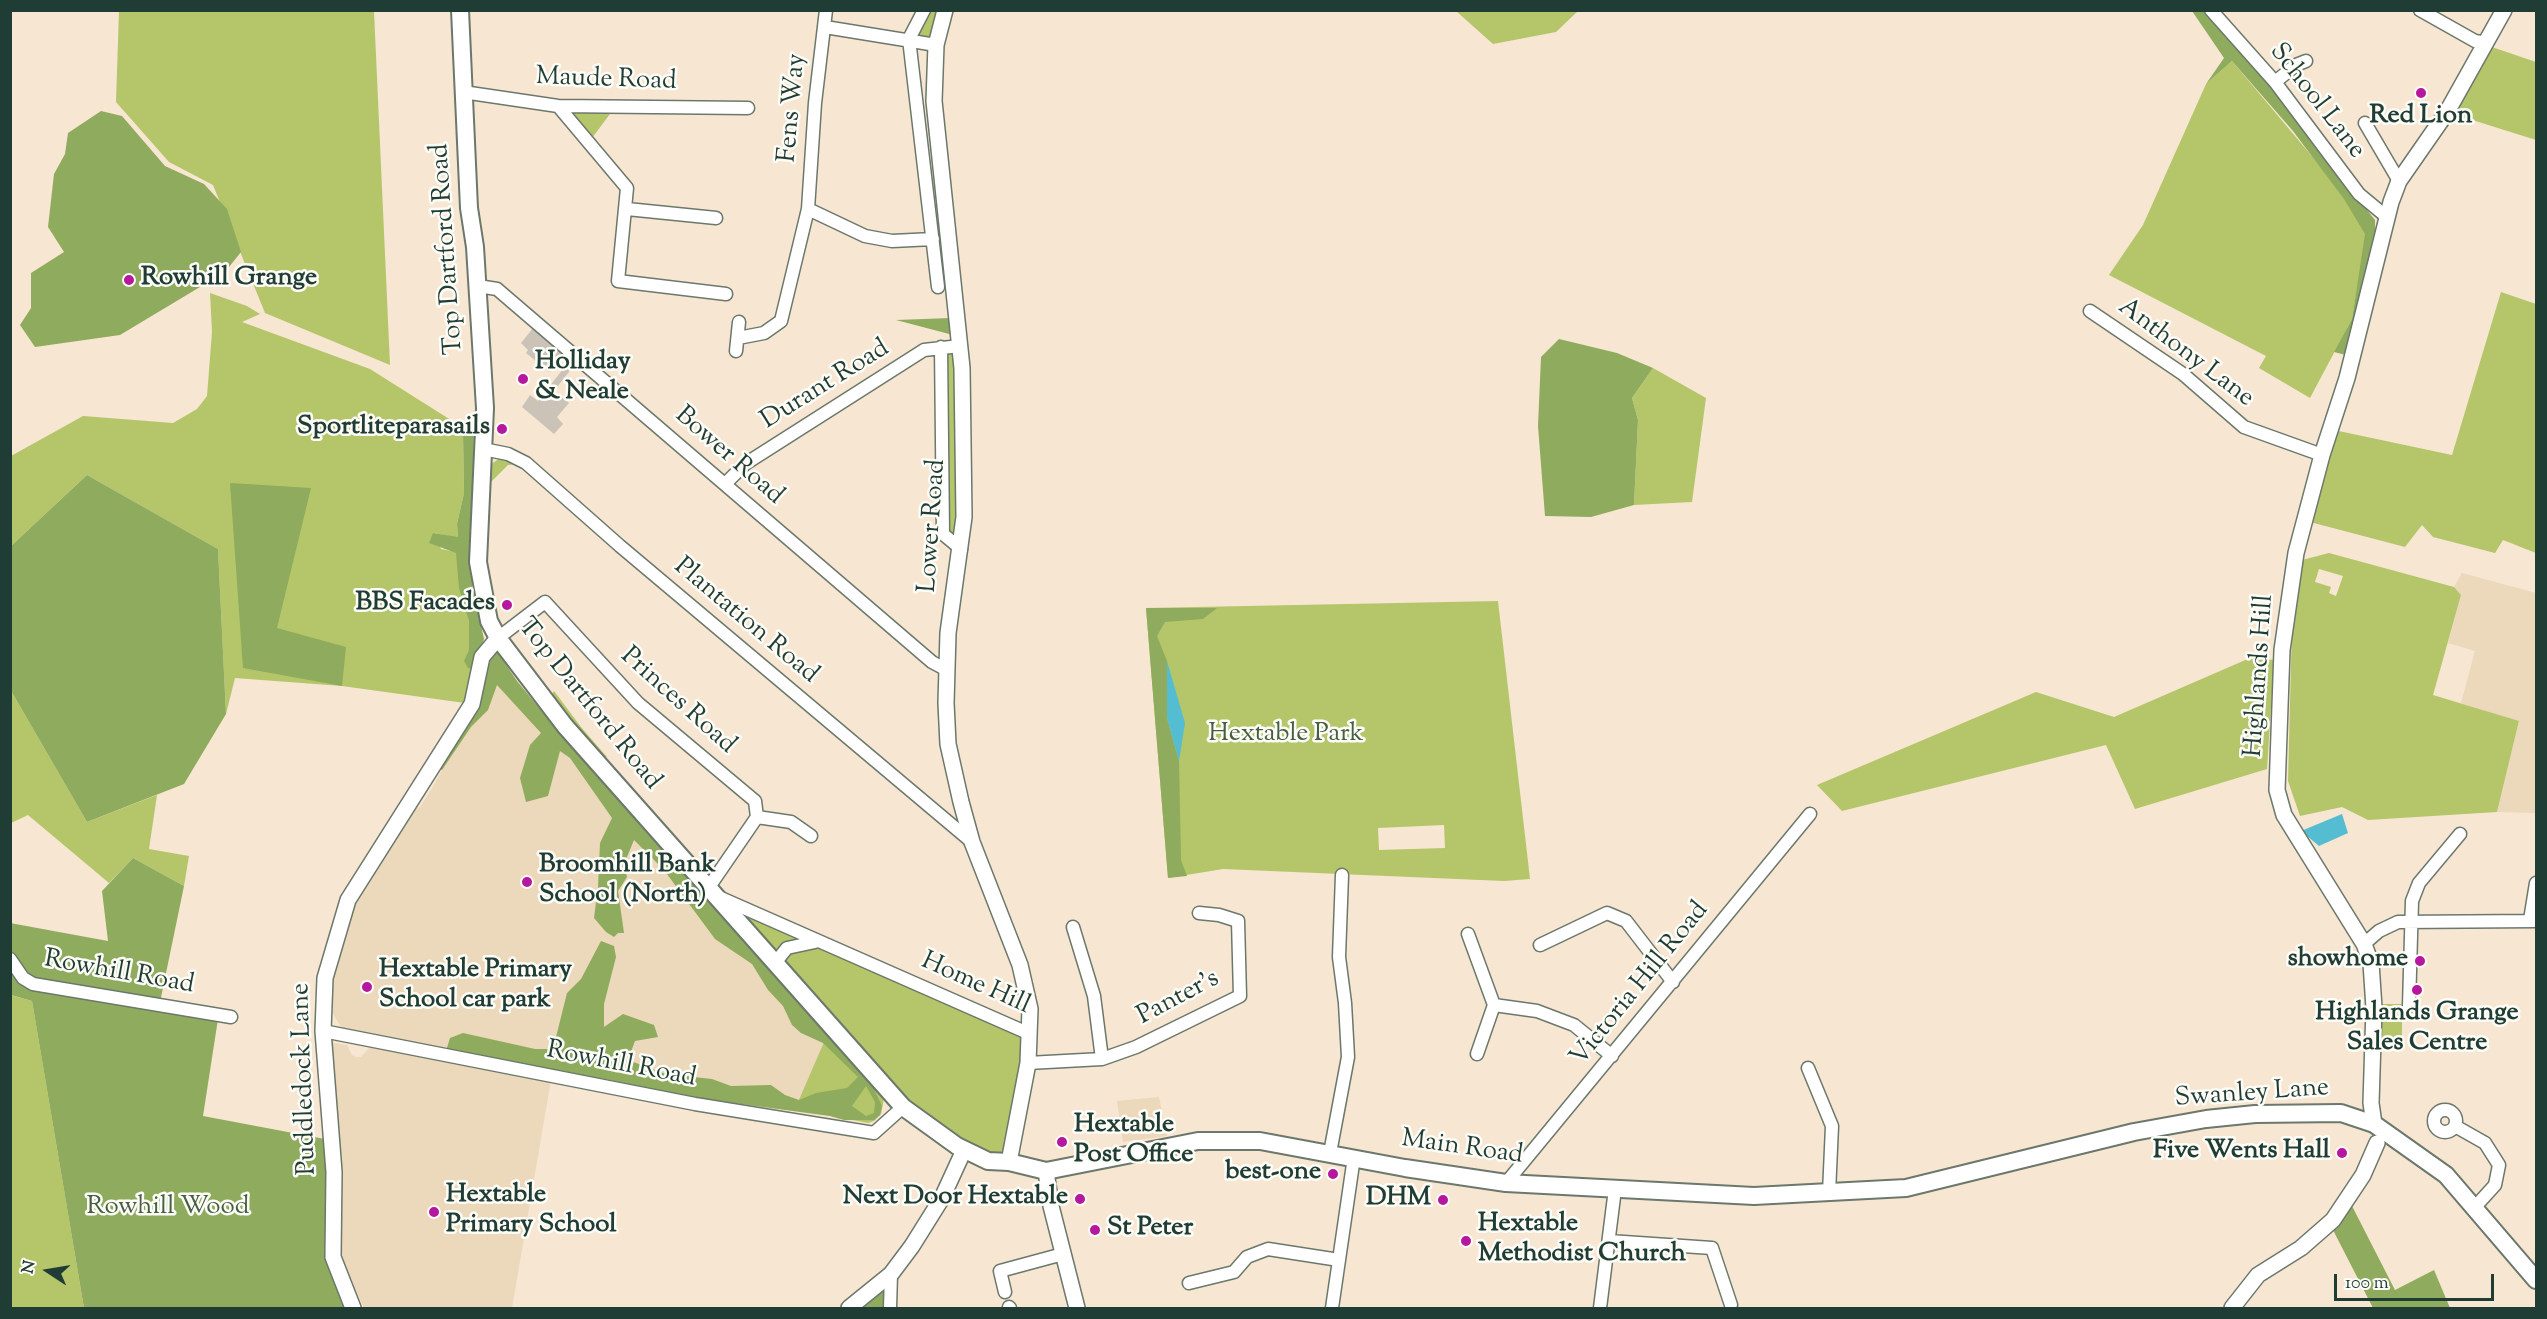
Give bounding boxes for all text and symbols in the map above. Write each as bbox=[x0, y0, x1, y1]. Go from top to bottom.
street label: School Lane bbox=[2261, 38, 2371, 166]
street label: Fens Way bbox=[774, 52, 814, 164]
street label: Maude Road bbox=[535, 63, 677, 99]
marker: Red Lion bbox=[2414, 86, 2428, 100]
place label: Red Lion bbox=[2370, 102, 2472, 134]
street label: Top Dartford Road bbox=[426, 142, 472, 356]
place label: Rowhill Grange bbox=[141, 264, 317, 296]
marker: Rowhill Grange bbox=[122, 273, 136, 287]
street label: Anthony Lane bbox=[2111, 293, 2259, 415]
street label: Durant Road bbox=[756, 334, 896, 438]
place label: Holliday & Neale bbox=[535, 348, 631, 410]
marker: Holliday & Neale bbox=[516, 372, 530, 386]
street label: Bower Road bbox=[667, 401, 789, 513]
place label: Sportliteparasails bbox=[297, 413, 490, 445]
marker: Sportliteparasails bbox=[495, 422, 509, 436]
street label: Lower Road bbox=[914, 458, 954, 594]
street label: Plantation Road bbox=[666, 552, 824, 692]
place label: BBS Facades bbox=[355, 589, 495, 621]
street label: Highlands Hill bbox=[2240, 594, 2282, 758]
marker: BBS Facades bbox=[500, 598, 514, 612]
street label: Top Dartford Road bbox=[509, 613, 667, 797]
street label: Princes Road bbox=[613, 642, 741, 762]
park label: Hextable Park bbox=[1208, 720, 1364, 752]
place label: Broomhill Bank School (North) bbox=[539, 851, 716, 912]
marker: Broomhill Bank School (North) bbox=[520, 875, 534, 889]
street label: Victoria Hill Road bbox=[1565, 896, 1717, 1074]
street label: Rowhill Road bbox=[42, 945, 196, 1003]
place label: showhome bbox=[2287, 945, 2408, 977]
street label: Home Hill bbox=[916, 947, 1034, 1023]
marker: showhome bbox=[2413, 954, 2427, 968]
place label: Hextable Primary School car park bbox=[379, 956, 572, 1018]
street label: Panter's bbox=[1133, 964, 1225, 1034]
marker: Hextable Primary School car park bbox=[360, 980, 374, 994]
street label: Puddledock Lane bbox=[287, 982, 325, 1176]
marker: Highlands Grange Sales Centre bbox=[2410, 983, 2424, 997]
place label: Highlands Grange Sales Centre bbox=[2315, 999, 2519, 1060]
street label: Rowhill Road bbox=[543, 1036, 699, 1096]
street label: Swanley Lane bbox=[2174, 1074, 2330, 1116]
place label: Hextable Post Office bbox=[1074, 1111, 1193, 1172]
street label: Main Road bbox=[1399, 1125, 1525, 1173]
marker: Hextable Post Office bbox=[1055, 1135, 1069, 1149]
place label: Five Wents Hall bbox=[2153, 1137, 2330, 1169]
marker: Five Wents Hall bbox=[2335, 1146, 2349, 1160]
place label: best-one bbox=[1225, 1158, 1321, 1190]
marker: best-one bbox=[1326, 1167, 1340, 1181]
place label: Hextable Primary School bbox=[446, 1181, 616, 1242]
place label: Next Door Hextable bbox=[843, 1183, 1068, 1215]
place label: DHM bbox=[1366, 1184, 1431, 1216]
marker: Next Door Hextable bbox=[1073, 1192, 1087, 1206]
park label: Rowhill Wood bbox=[87, 1193, 249, 1225]
marker: DHM bbox=[1436, 1193, 1450, 1207]
marker: Hextable Primary School bbox=[427, 1205, 441, 1219]
place label: Hextable Methodist Church bbox=[1478, 1210, 1686, 1272]
place label: St Peter bbox=[1107, 1214, 1193, 1246]
marker: St Peter bbox=[1088, 1223, 1102, 1237]
marker: Hextable Methodist Church bbox=[1459, 1234, 1473, 1248]
north arrow bbox=[18, 1241, 78, 1301]
text: N bbox=[17, 1259, 42, 1276]
scale bar bbox=[2337, 1262, 2498, 1300]
text: 100 m bbox=[2345, 1271, 2389, 1297]

